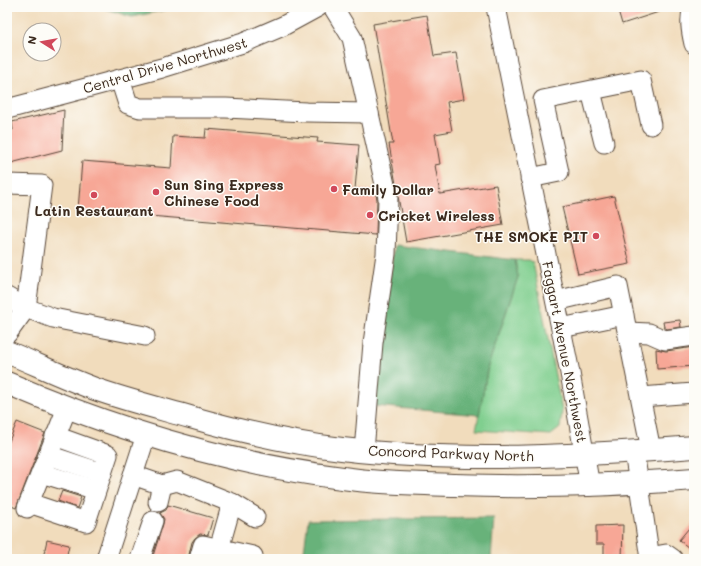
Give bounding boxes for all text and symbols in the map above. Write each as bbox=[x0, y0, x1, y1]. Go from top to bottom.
north arrow bbox=[22, 22, 62, 62]
street label: Central Drive Northwest bbox=[81, 32, 249, 98]
text: N bbox=[24, 34, 40, 46]
place label: Sun Sing Express Chinese Food bbox=[164, 175, 284, 210]
place label: Family Dollar bbox=[342, 180, 434, 199]
marker: Family Dollar bbox=[329, 184, 339, 194]
marker: Sun Sing Express Chinese Food bbox=[151, 187, 161, 197]
marker: Latin Restaurant bbox=[89, 190, 99, 200]
place label: Latin Restaurant bbox=[35, 201, 153, 220]
place label: Cricket Wireless bbox=[378, 206, 494, 225]
marker: Cricket Wireless bbox=[365, 210, 375, 220]
place label: THE SMOKE PIT bbox=[475, 227, 588, 246]
marker: THE SMOKE PIT bbox=[591, 231, 601, 241]
street label: Faggart Avenue Northwest bbox=[538, 260, 592, 444]
street label: Concord Parkway North bbox=[368, 441, 534, 465]

